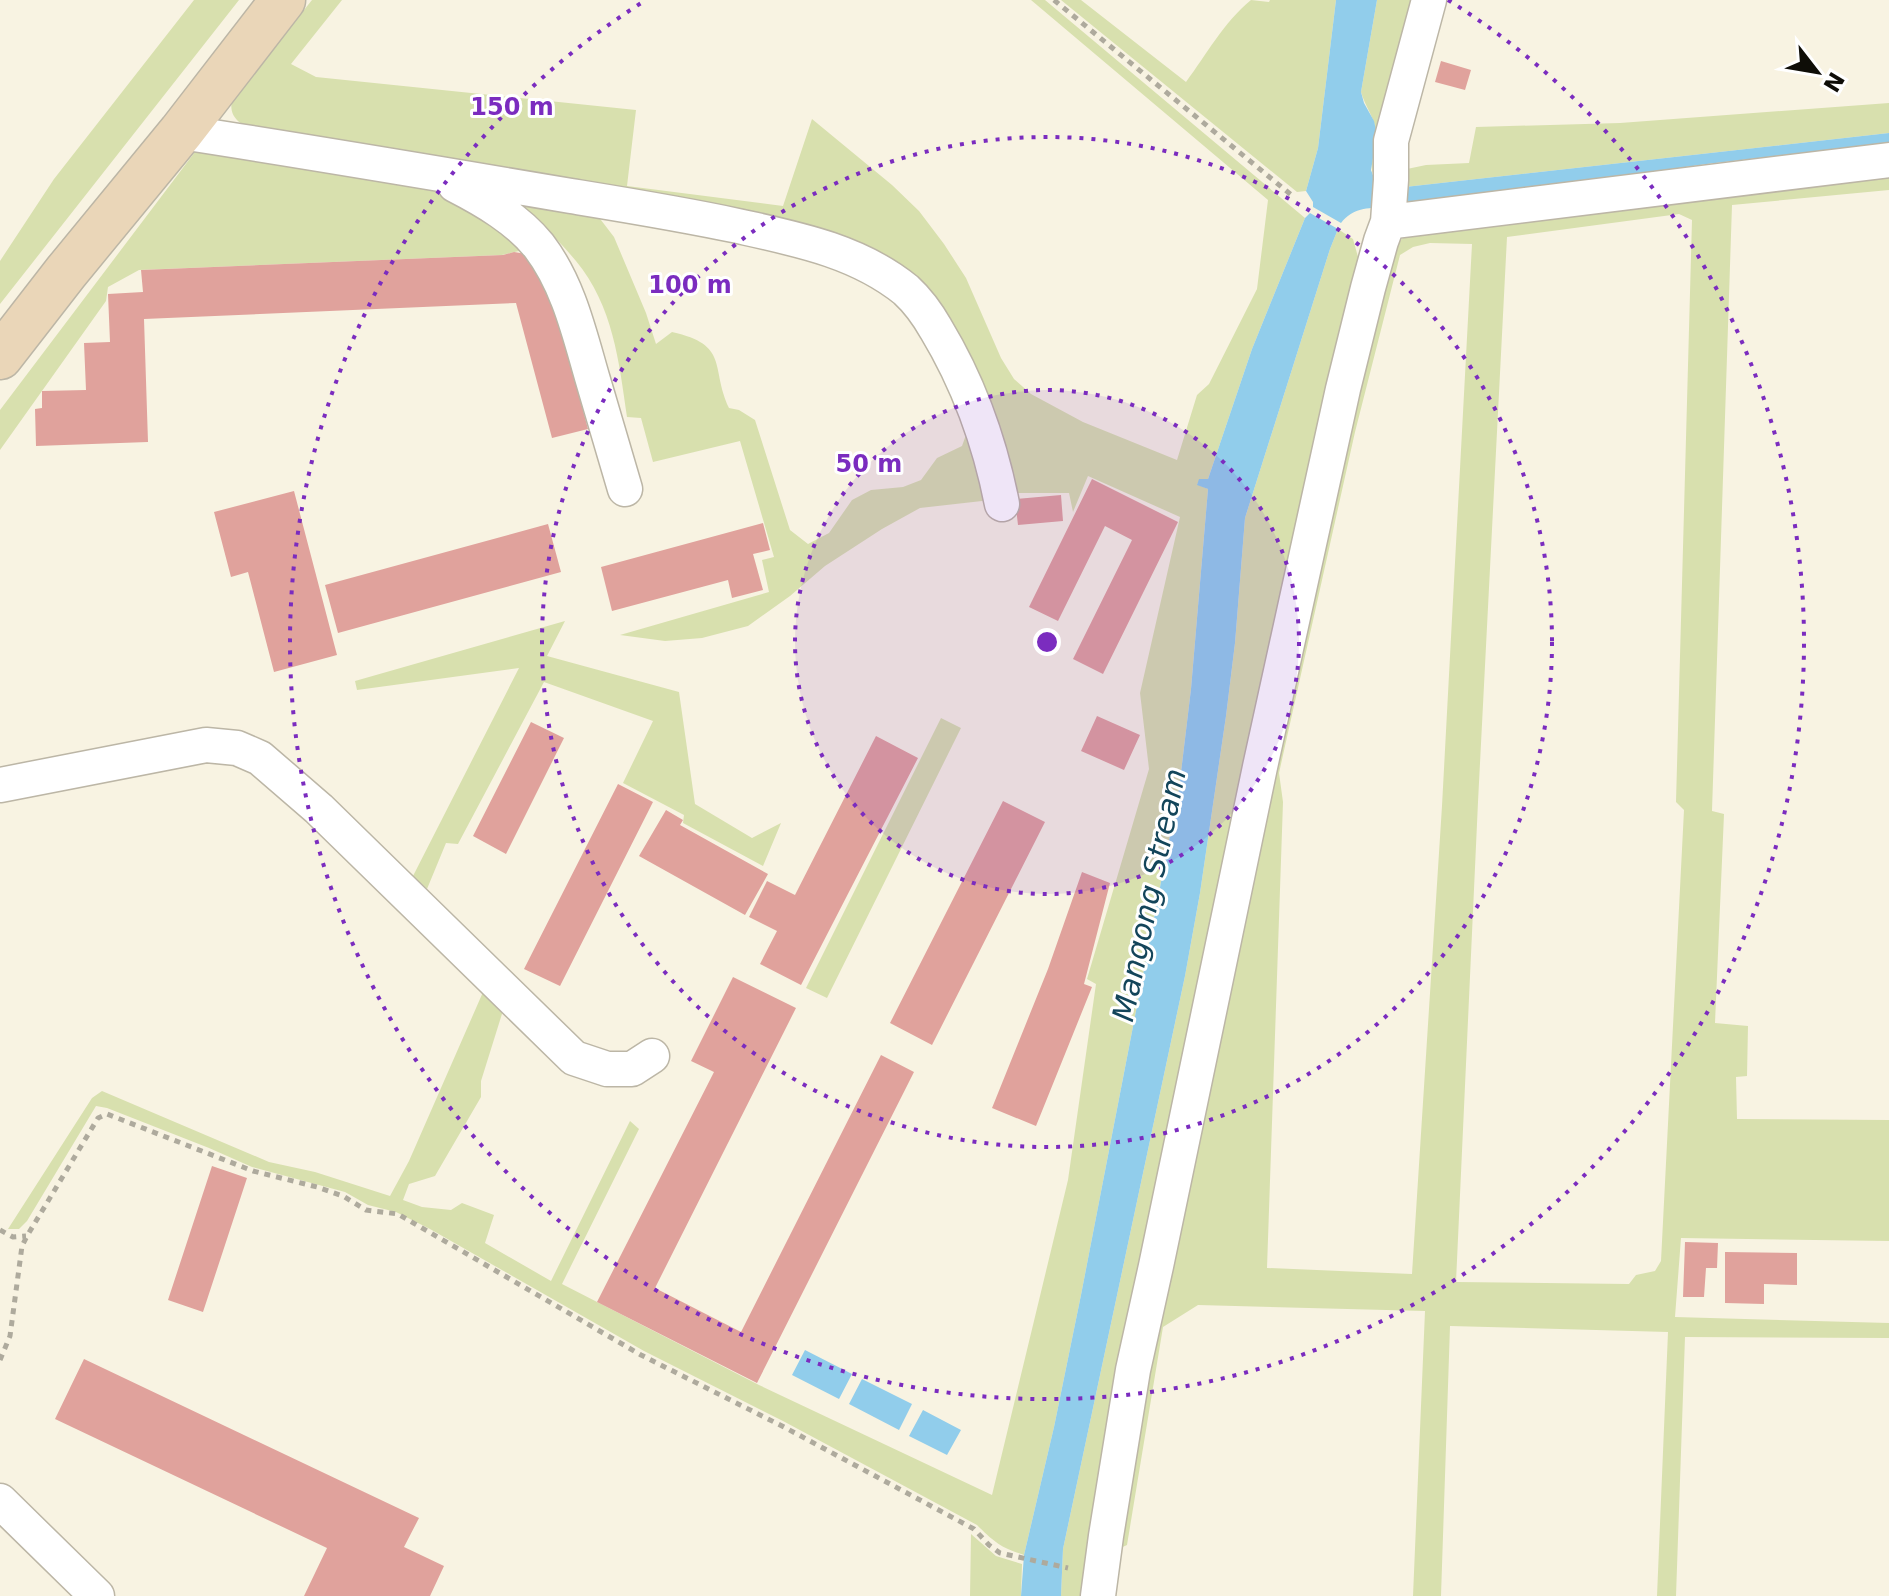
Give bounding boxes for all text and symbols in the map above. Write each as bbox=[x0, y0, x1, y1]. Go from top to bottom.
north arrow bbox=[1777, 32, 1857, 112]
text: N bbox=[1818, 68, 1849, 96]
text: 150 m bbox=[470, 93, 554, 121]
text: 100 m bbox=[648, 271, 732, 299]
text: 50 m bbox=[836, 450, 902, 478]
centre of rings bbox=[1033, 628, 1061, 656]
water label: Mangong Stream bbox=[1105, 765, 1193, 1025]

